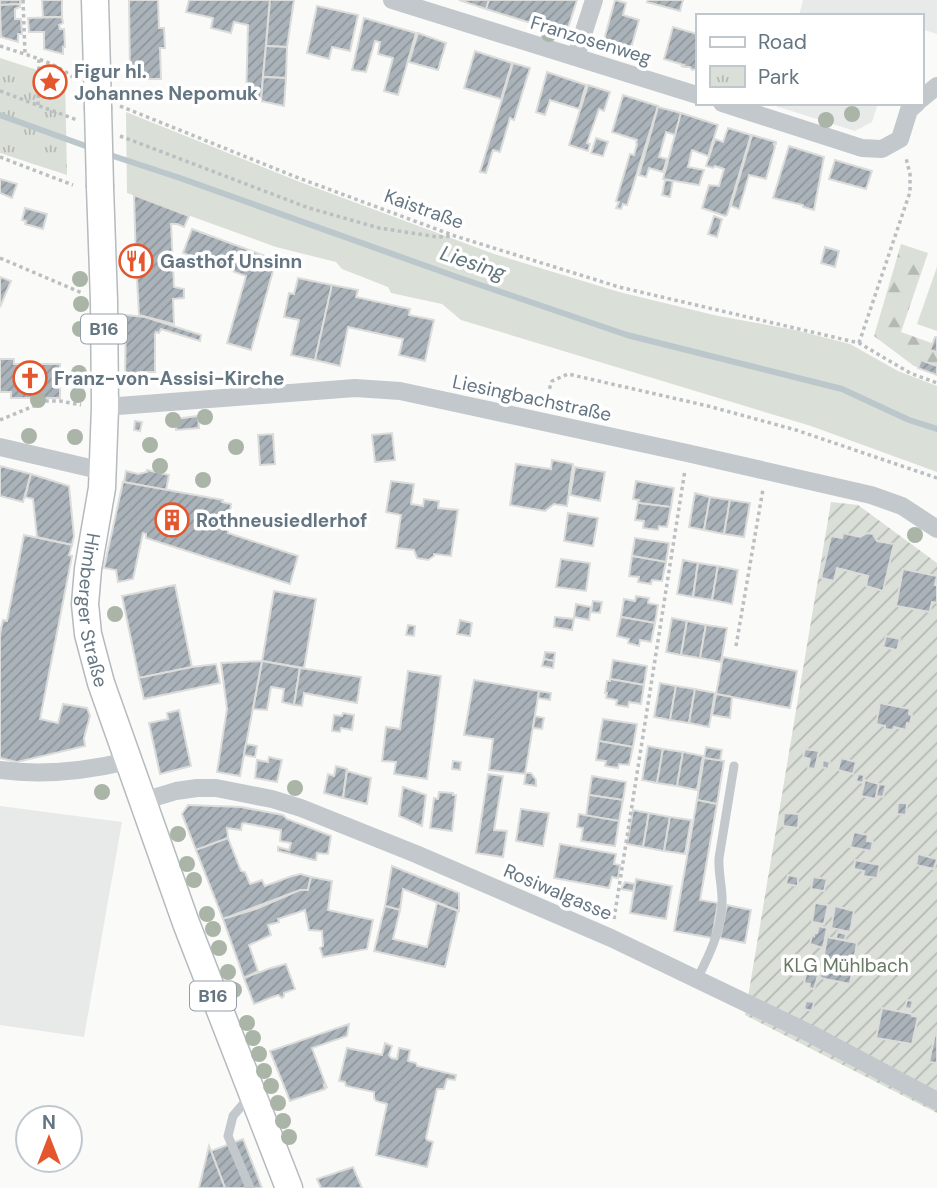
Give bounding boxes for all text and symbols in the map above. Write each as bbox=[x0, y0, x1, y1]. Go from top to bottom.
street label: Franzosenweg bbox=[528, 10, 655, 70]
legend bbox=[696, 14, 923, 105]
text: Road bbox=[758, 28, 807, 56]
place label: Figur hl. Johannes Nepomuk bbox=[74, 59, 258, 106]
place icon: Figur hl. Johannes Nepomuk bbox=[31, 63, 69, 101]
text: Park bbox=[758, 63, 800, 91]
street label: Kaistraße bbox=[381, 183, 467, 235]
water label: Liesing bbox=[437, 239, 510, 287]
restaurant icon: Gasthof Unsinn bbox=[117, 242, 155, 280]
place label: Gasthof Unsinn bbox=[160, 249, 302, 274]
road number: B16 bbox=[81, 314, 127, 344]
church icon: Franz-von-Assisi-Kirche bbox=[11, 359, 49, 397]
place label: Franz-von-Assisi-Kirche bbox=[54, 366, 285, 391]
street label: Liesingbachstraße bbox=[450, 369, 614, 427]
building icon: Rothneusiedlerhof bbox=[153, 501, 191, 539]
place label: Rothneusiedlerhof bbox=[196, 508, 367, 533]
street label: Himberger Straße bbox=[72, 531, 114, 690]
street label: Rosiwalgasse bbox=[500, 858, 616, 926]
park label: KLG Mühlbach bbox=[783, 953, 909, 978]
road number: B16 bbox=[190, 981, 236, 1010]
north arrow bbox=[14, 1104, 84, 1174]
text: N bbox=[42, 1110, 56, 1135]

